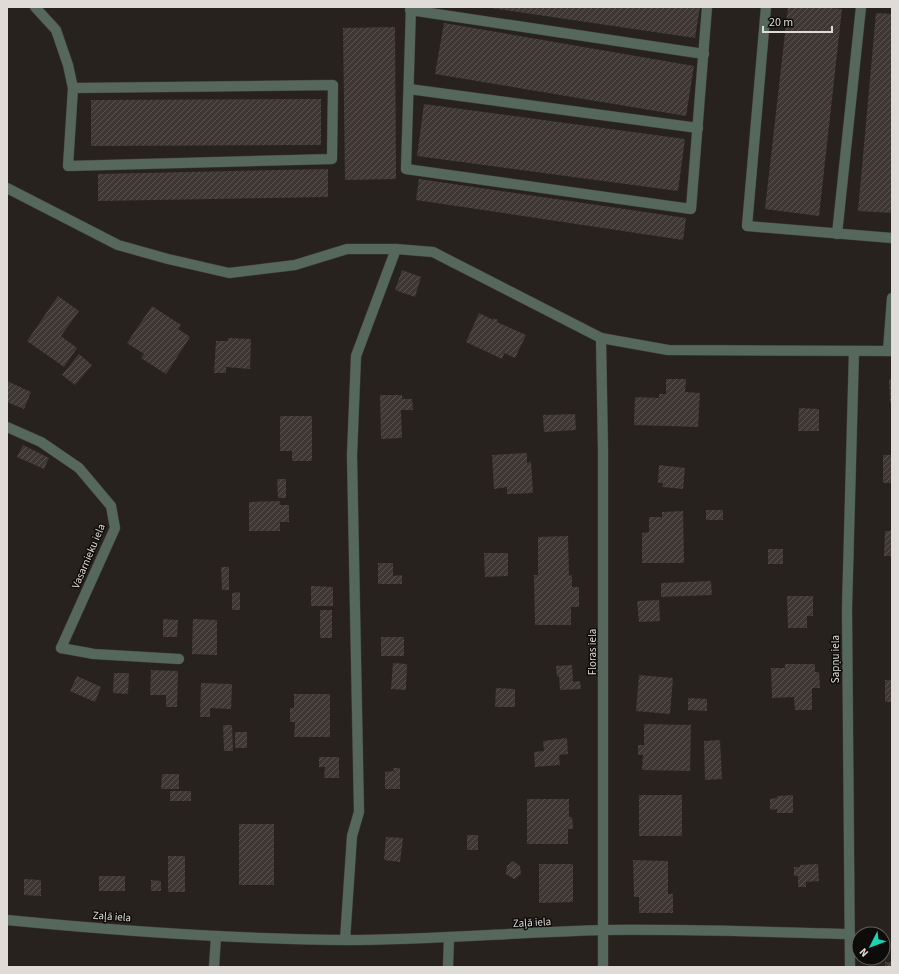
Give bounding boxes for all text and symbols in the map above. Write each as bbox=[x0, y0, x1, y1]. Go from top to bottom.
scale bar bbox=[763, 8, 832, 34]
text: 20 m bbox=[769, 14, 793, 31]
street label: Vasarnieku iela bbox=[68, 521, 109, 591]
street label: Floras iela bbox=[585, 629, 600, 675]
street label: Sapņu iela bbox=[828, 635, 843, 683]
street label: Zaļā iela bbox=[92, 908, 132, 925]
street label: Zaļā iela bbox=[512, 914, 552, 931]
north arrow bbox=[851, 926, 891, 966]
text: N bbox=[856, 945, 872, 960]

